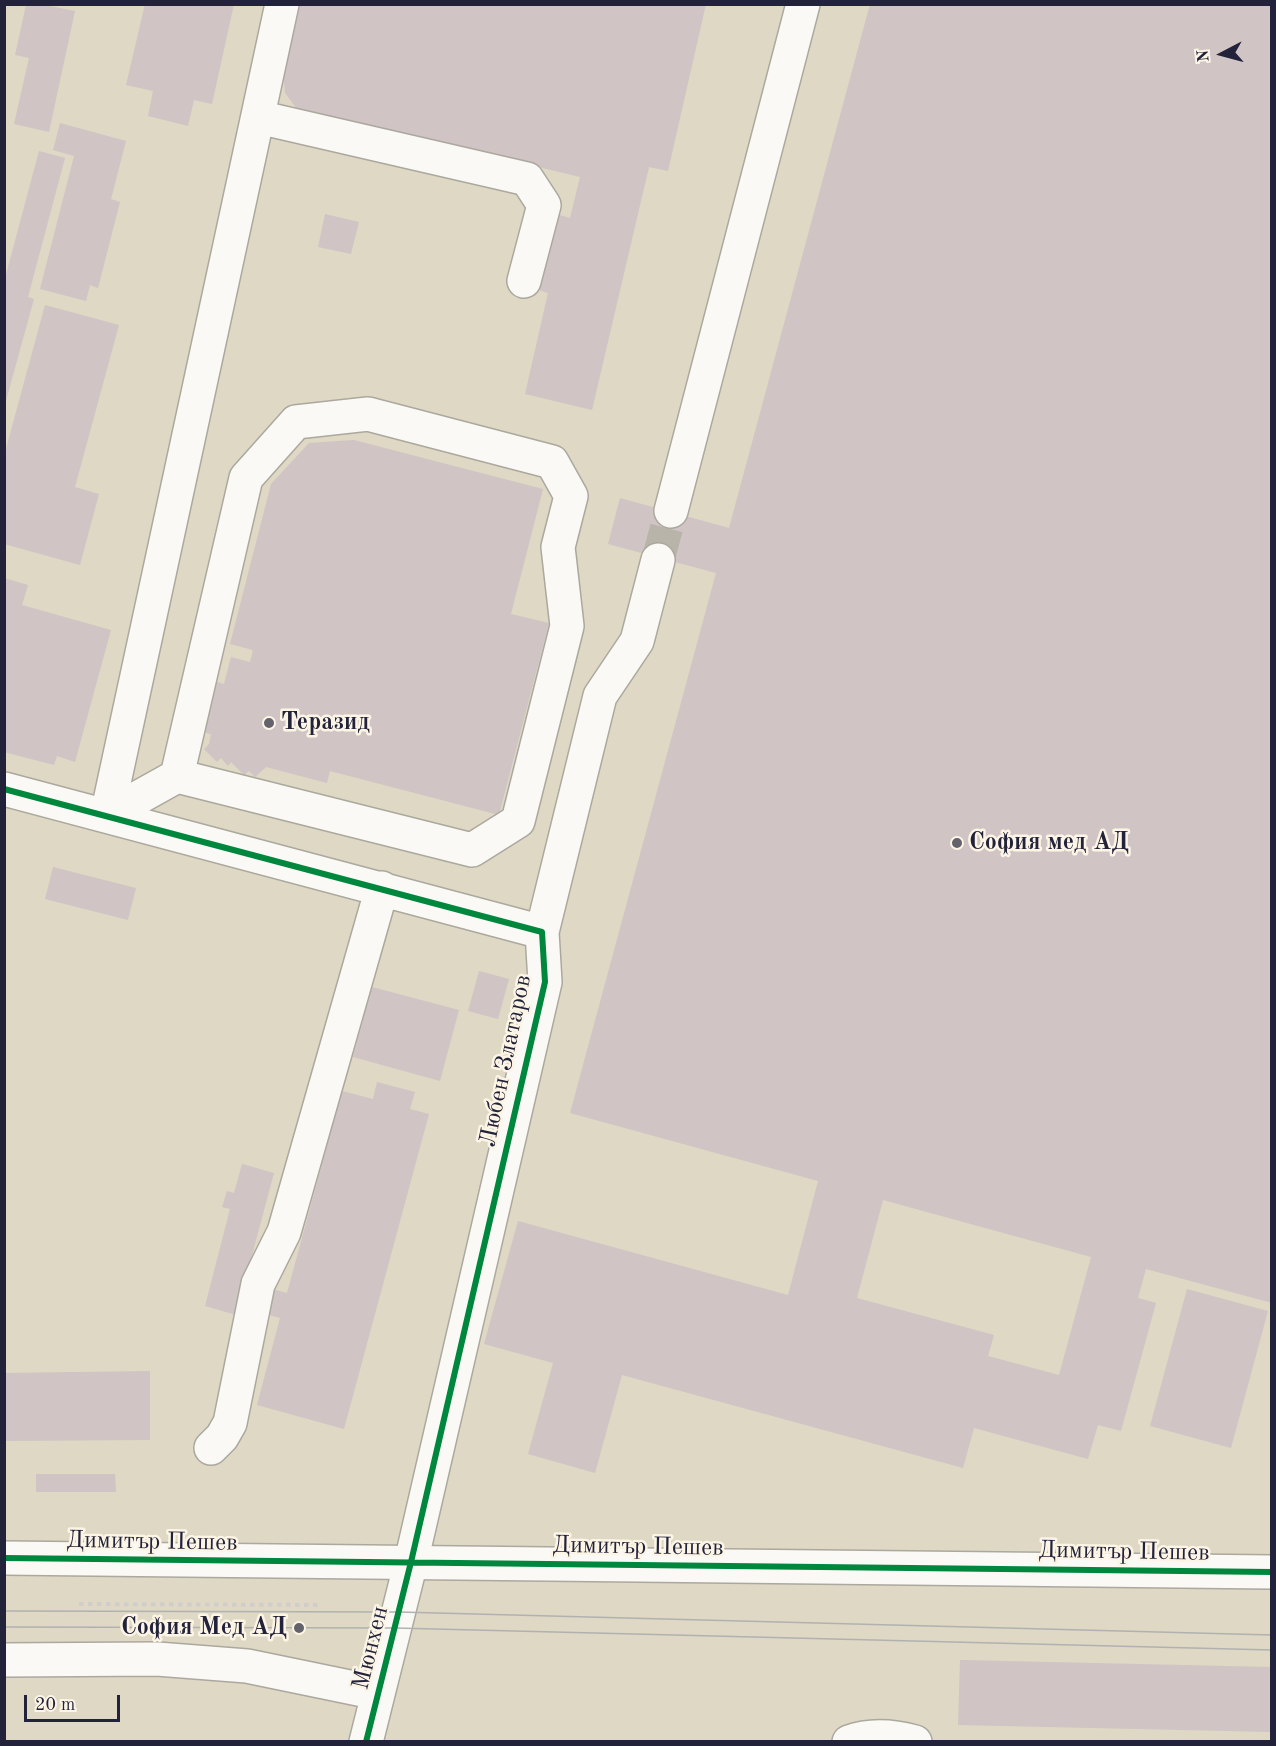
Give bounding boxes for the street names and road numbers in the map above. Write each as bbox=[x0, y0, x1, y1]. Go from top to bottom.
street label: Любен Златаров bbox=[474, 972, 538, 1150]
street label: Димитър Пешев bbox=[66, 1526, 238, 1558]
street label: Димитър Пешев bbox=[552, 1531, 724, 1563]
street label: Димитър Пешев bbox=[1038, 1536, 1210, 1568]
street label: Мюнхен bbox=[347, 1603, 395, 1693]

